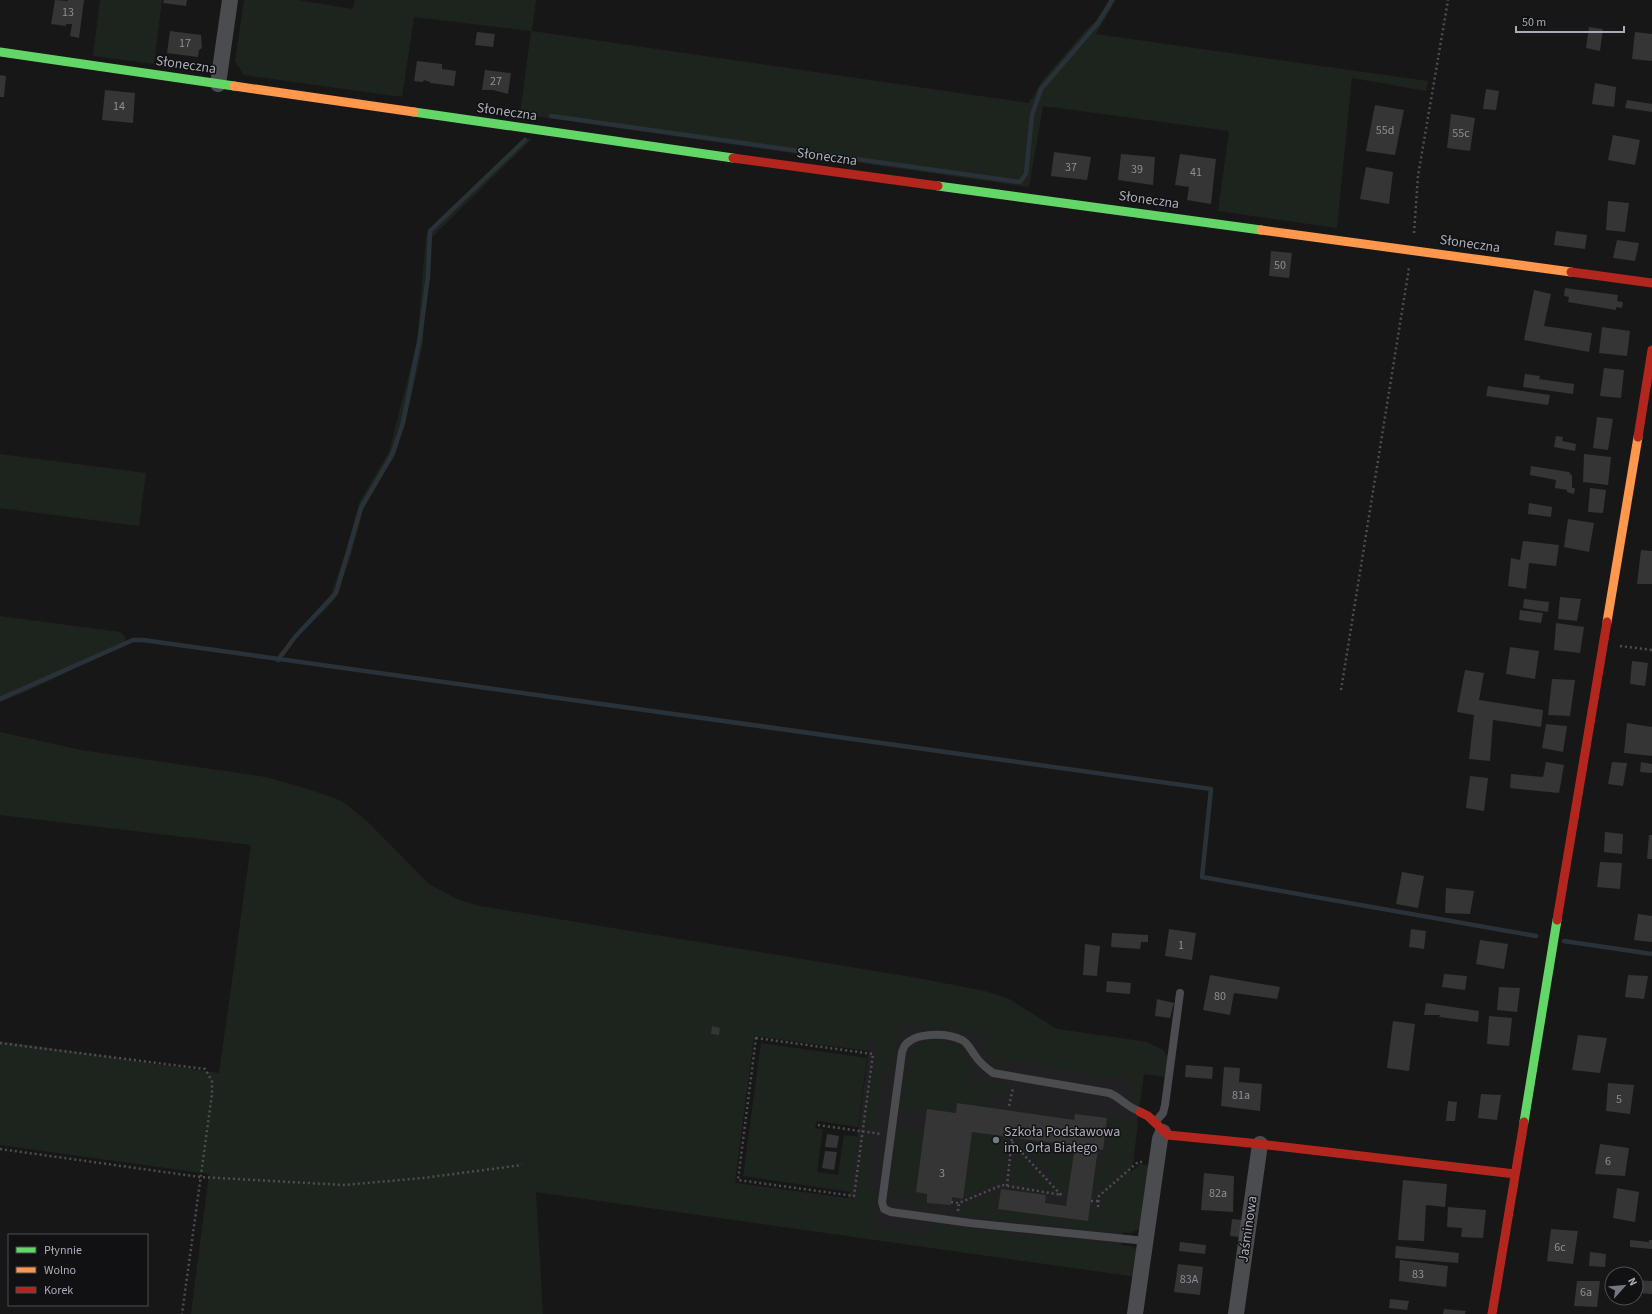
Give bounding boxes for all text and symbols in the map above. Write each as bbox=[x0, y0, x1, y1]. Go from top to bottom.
house number: 13 bbox=[62, 4, 74, 21]
scale bar bbox=[1516, 8, 1624, 34]
text: 50 m bbox=[1522, 14, 1546, 31]
house number: 17 bbox=[179, 35, 191, 52]
street label: Słoneczna bbox=[154, 51, 218, 79]
house number: 27 bbox=[490, 73, 502, 90]
house number: 14 bbox=[113, 98, 125, 115]
street label: Słoneczna bbox=[475, 98, 539, 126]
house number: 55d bbox=[1376, 122, 1394, 139]
house number: 55c bbox=[1452, 125, 1470, 142]
street label: Słoneczna bbox=[795, 143, 859, 171]
house number: 37 bbox=[1065, 159, 1077, 176]
house number: 39 bbox=[1131, 161, 1143, 178]
house number: 41 bbox=[1190, 164, 1202, 181]
street label: Słoneczna bbox=[1117, 186, 1181, 214]
street label: Słoneczna bbox=[1438, 230, 1502, 258]
house number: 50 bbox=[1274, 257, 1286, 274]
house number: 1 bbox=[1178, 937, 1184, 954]
house number: 80 bbox=[1214, 988, 1226, 1005]
house number: 81a bbox=[1232, 1087, 1250, 1104]
house number: 5 bbox=[1616, 1091, 1622, 1108]
place label: Szkoła Podstawowa im. Orła Białego bbox=[1004, 1122, 1120, 1158]
marker: Szkoła Podstawowa im. Orła Białego bbox=[991, 1135, 1001, 1145]
house number: 6 bbox=[1605, 1153, 1611, 1170]
house number: 3 bbox=[939, 1165, 945, 1182]
house number: 82a bbox=[1209, 1185, 1227, 1202]
street label: Jaśminowa bbox=[1233, 1195, 1263, 1263]
legend bbox=[8, 1234, 148, 1306]
house number: 6c bbox=[1554, 1239, 1566, 1256]
text: Płynnie bbox=[44, 1242, 82, 1259]
text: Wolno bbox=[44, 1262, 76, 1279]
house number: 83 bbox=[1412, 1266, 1424, 1283]
north arrow bbox=[1604, 1266, 1644, 1306]
house number: 83A bbox=[1180, 1271, 1199, 1288]
text: N bbox=[1624, 1275, 1641, 1288]
text: Korek bbox=[44, 1282, 73, 1299]
house number: 6a bbox=[1580, 1284, 1592, 1301]

